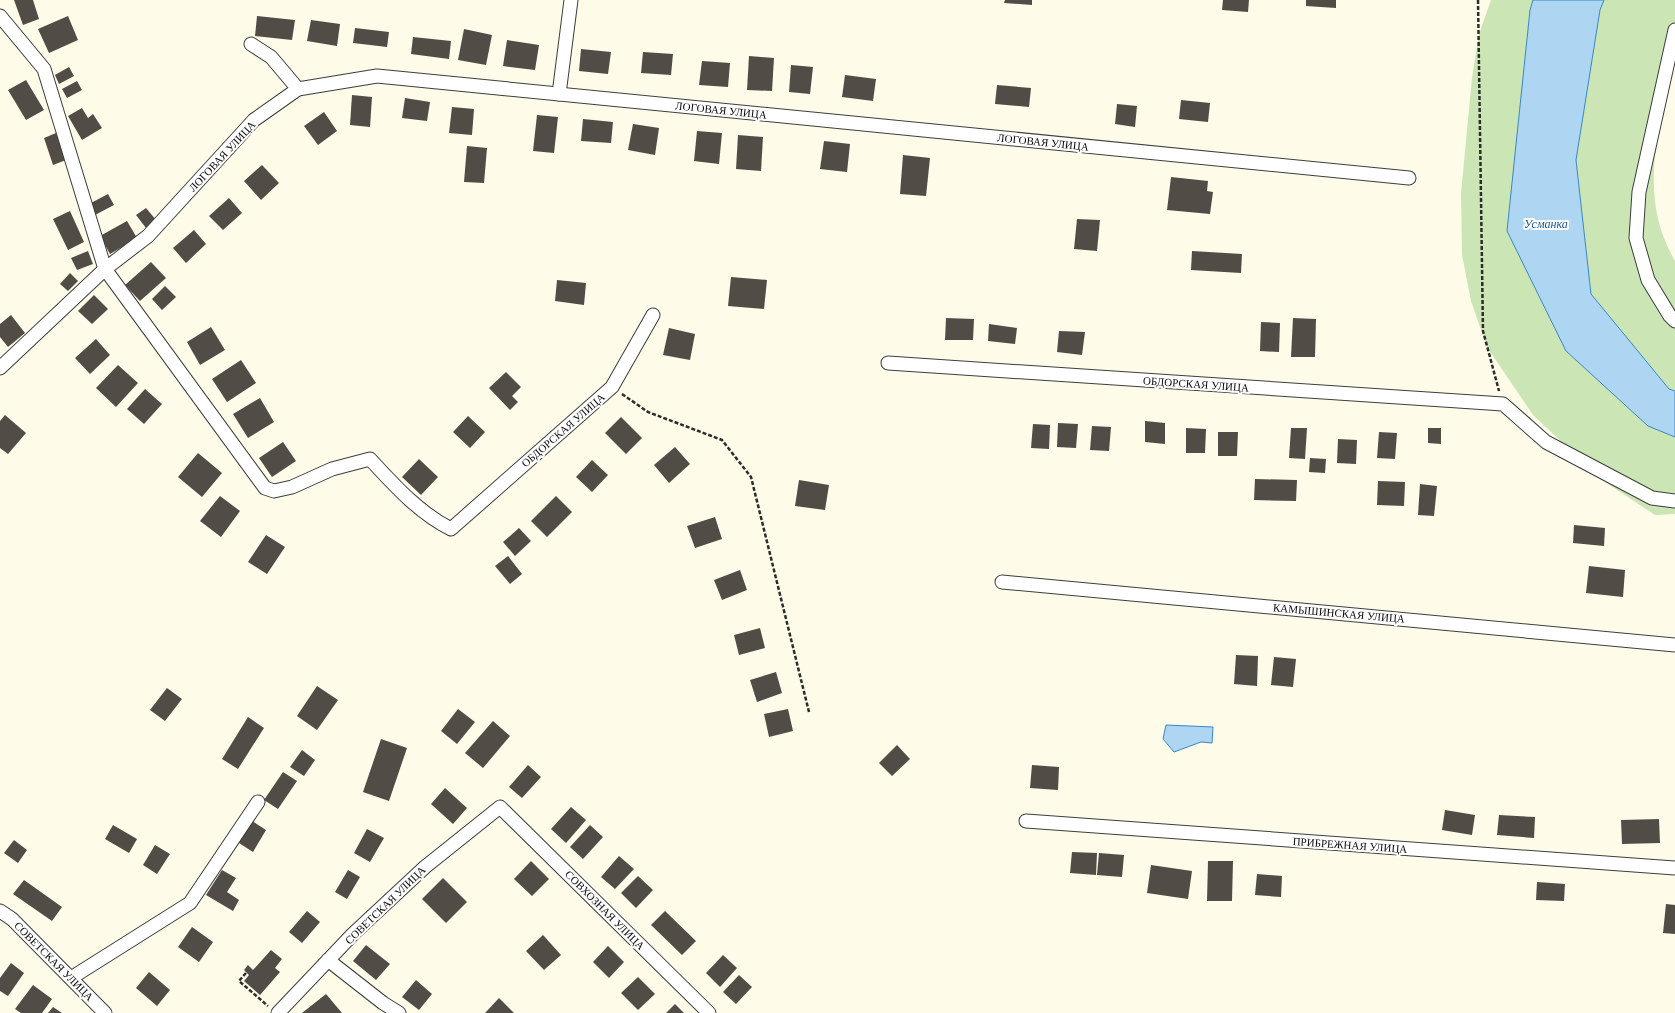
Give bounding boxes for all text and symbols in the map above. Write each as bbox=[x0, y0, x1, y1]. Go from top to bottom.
street label: ЛОГОВАЯ УЛИЦА bbox=[675, 99, 767, 121]
street label: ЛОГОВАЯ УЛИЦА bbox=[186, 118, 258, 194]
street label: ЛОГОВАЯ УЛИЦА bbox=[997, 131, 1089, 153]
water label: Усманка bbox=[1524, 217, 1568, 231]
street label: ОБДОРСКАЯ УЛИЦА bbox=[1143, 374, 1249, 394]
street label: ОБДОРСКАЯ УЛИЦА bbox=[519, 391, 607, 469]
street label: КАМЫШИНСКАЯ УЛИЦА bbox=[1273, 601, 1405, 625]
street label: ПРИБРЕЖНАЯ УЛИЦА bbox=[1292, 835, 1408, 855]
street label: СОВЕТСКАЯ УЛИЦА bbox=[342, 864, 428, 946]
street label: СОВХОЗНАЯ УЛИЦА bbox=[563, 868, 647, 952]
street label: СОВЕТСКАЯ УЛИЦА bbox=[12, 919, 96, 1003]

